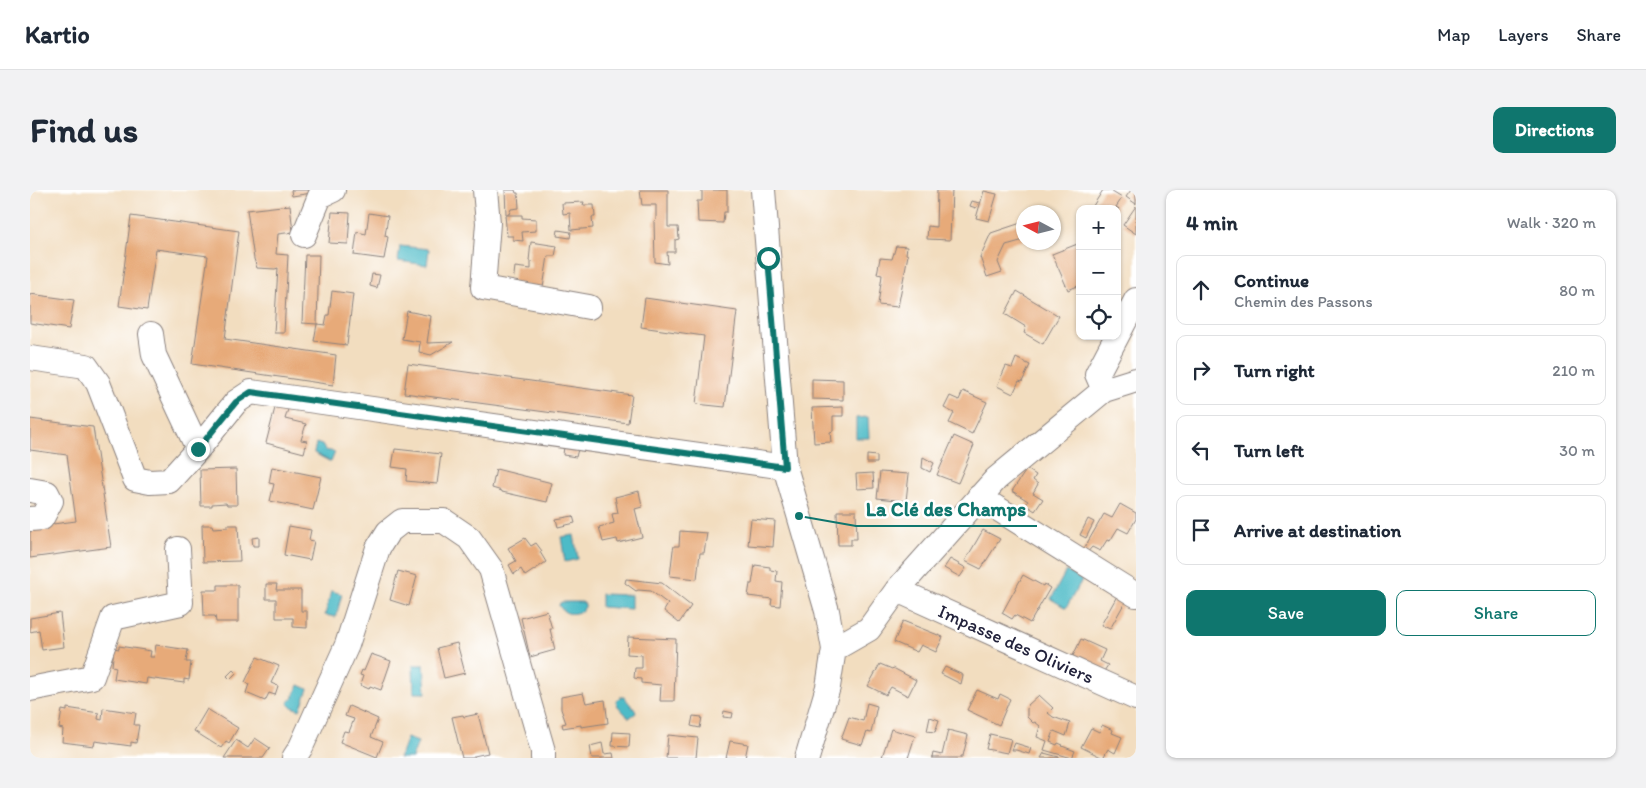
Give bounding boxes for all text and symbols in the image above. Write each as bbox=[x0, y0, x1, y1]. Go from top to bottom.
text: Kartio bbox=[25, 20, 90, 49]
text: Map bbox=[1437, 24, 1470, 46]
text: Layers bbox=[1498, 24, 1548, 46]
text: Share bbox=[1576, 24, 1621, 46]
button: Directions bbox=[1493, 107, 1616, 153]
text: Find us bbox=[30, 109, 138, 151]
north arrow bbox=[1016, 205, 1061, 250]
map controls bbox=[1076, 205, 1121, 340]
button: + bbox=[1076, 205, 1121, 250]
text: 4 min bbox=[1186, 210, 1238, 235]
text: Walk · 320 m bbox=[1507, 213, 1596, 232]
route start bbox=[757, 247, 780, 270]
button: − bbox=[1076, 250, 1121, 295]
text: Continue bbox=[1234, 269, 1309, 292]
icon: ahead bbox=[1187, 276, 1215, 304]
text: 80 m bbox=[1559, 281, 1595, 300]
text: Chemin des Passons bbox=[1234, 292, 1373, 311]
button: locate bbox=[1076, 295, 1121, 340]
icon: right bbox=[1187, 356, 1215, 384]
text: Turn right bbox=[1234, 359, 1315, 382]
text: 210 m bbox=[1552, 361, 1595, 380]
icon: left bbox=[1187, 436, 1215, 464]
route end bbox=[187, 438, 210, 461]
text: Turn left bbox=[1234, 439, 1304, 462]
text: 30 m bbox=[1559, 441, 1595, 460]
callout: La Clé des Champs bbox=[856, 491, 1037, 526]
text: La Clé des Champs bbox=[866, 497, 1026, 522]
icon: arrive bbox=[1187, 516, 1215, 544]
text: Arrive at destination bbox=[1234, 519, 1401, 542]
button: Save bbox=[1186, 590, 1386, 636]
button: Share bbox=[1396, 590, 1596, 636]
street label: Impasse des Oliviers bbox=[935, 599, 1097, 689]

